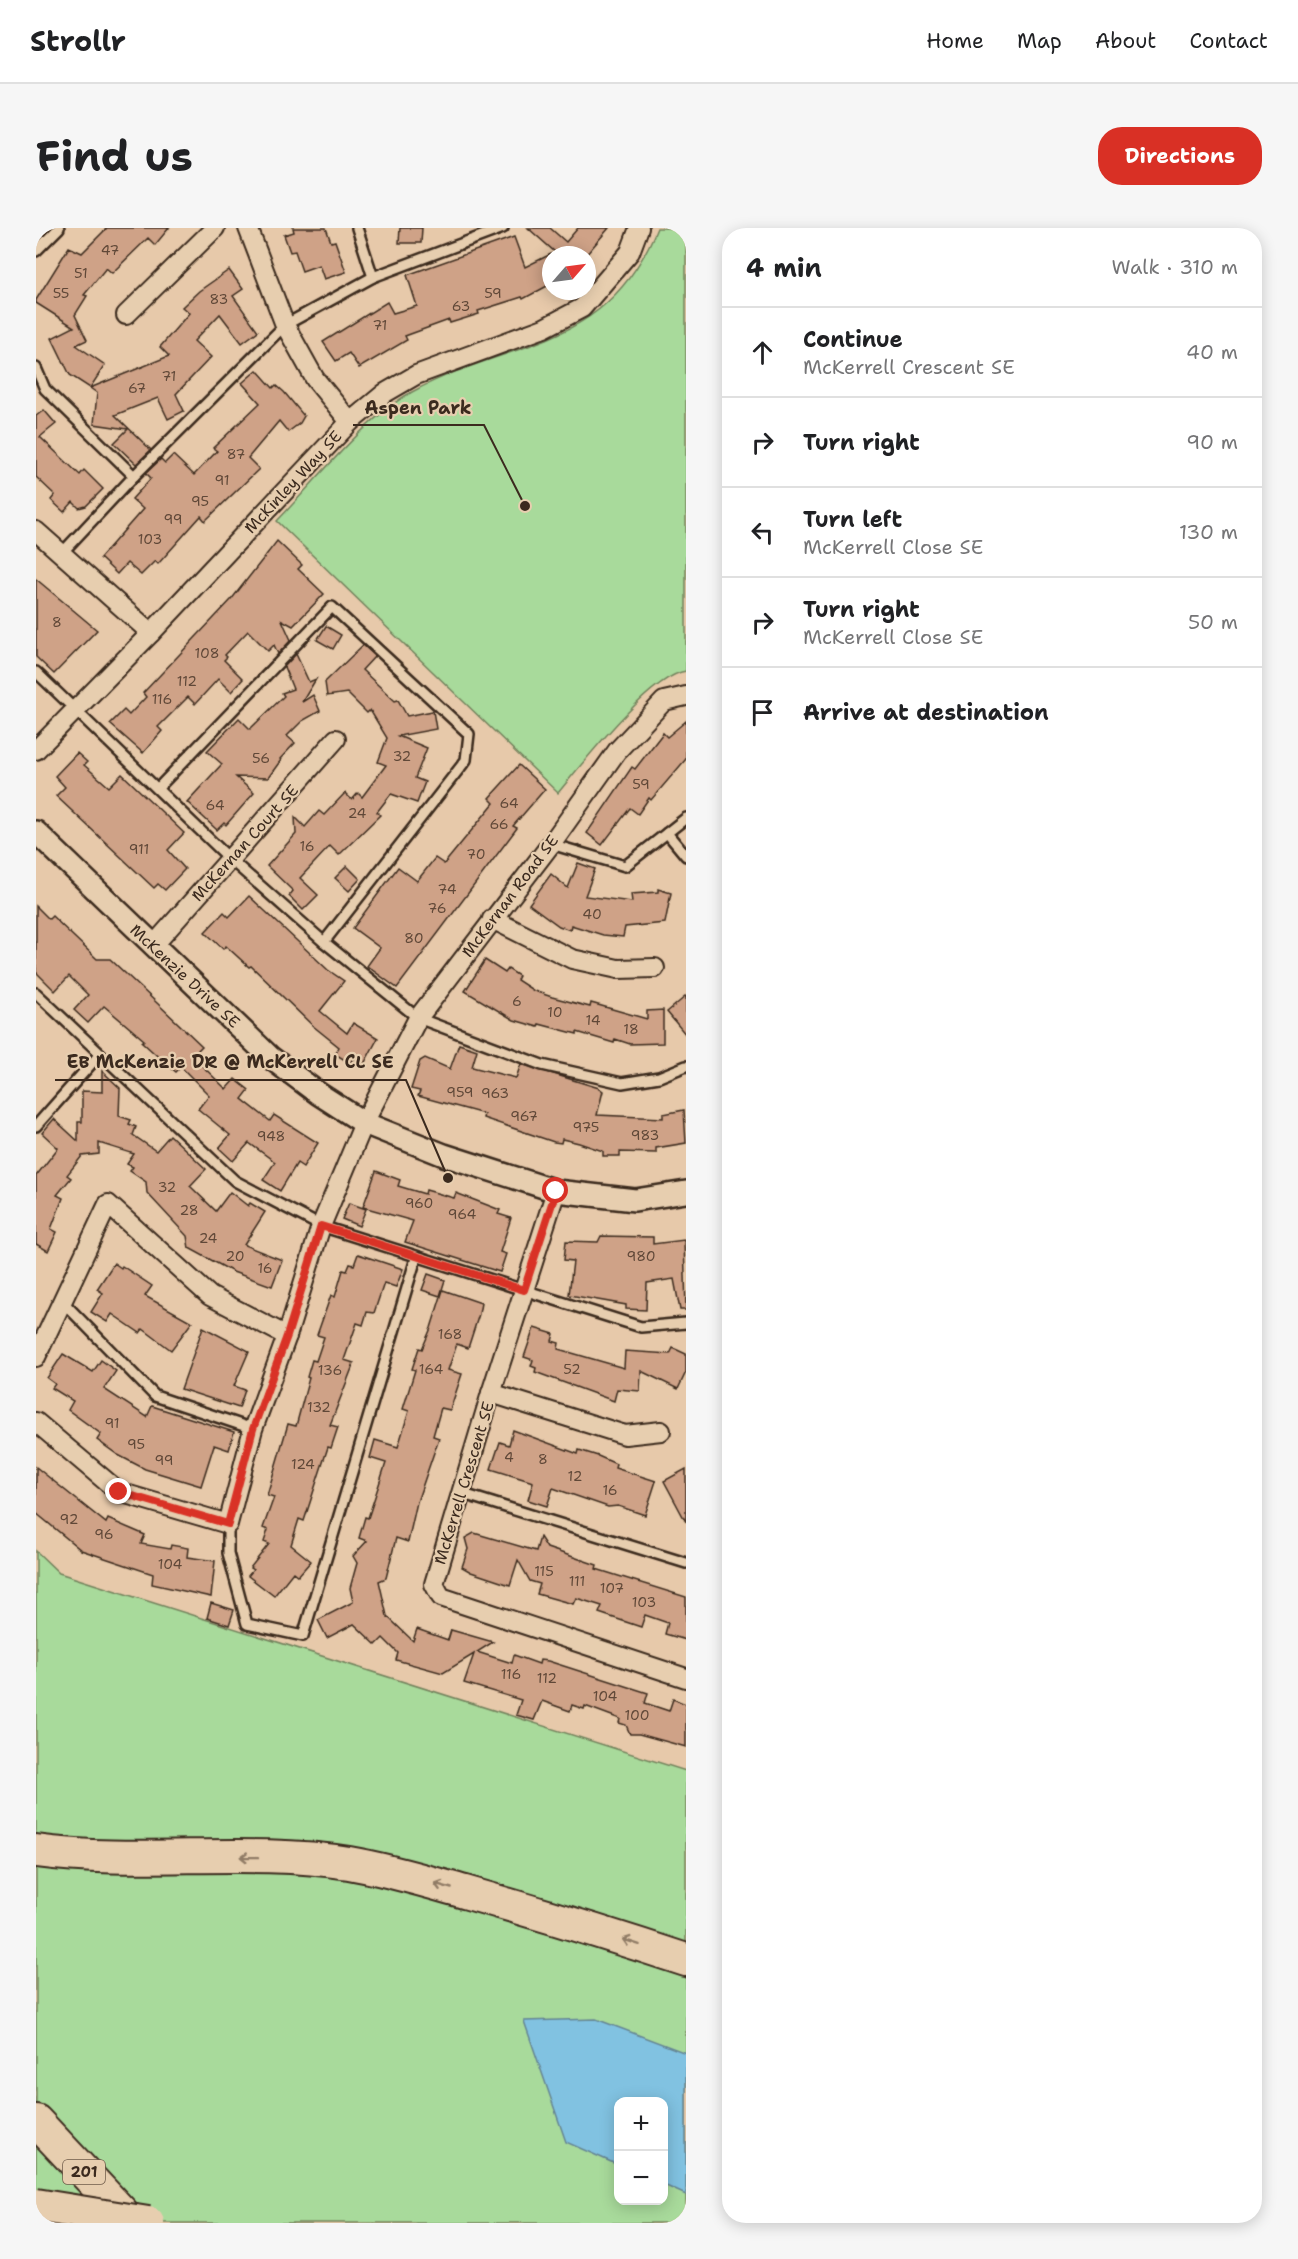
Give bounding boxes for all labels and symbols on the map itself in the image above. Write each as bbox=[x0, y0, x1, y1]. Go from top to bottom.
house number: 47 bbox=[101, 241, 119, 259]
north arrow bbox=[542, 246, 596, 300]
house number: 51 bbox=[74, 264, 88, 282]
house number: 55 bbox=[53, 284, 69, 302]
house number: 59 bbox=[484, 284, 502, 302]
house number: 83 bbox=[210, 290, 228, 308]
house number: 63 bbox=[452, 297, 470, 315]
house number: 71 bbox=[373, 316, 387, 334]
house number: 71 bbox=[162, 367, 176, 385]
house number: 67 bbox=[128, 379, 146, 397]
callout: Aspen Park bbox=[353, 389, 484, 425]
text: Aspen Park bbox=[364, 396, 472, 420]
street label: McKinley Way SE bbox=[240, 426, 346, 538]
house number: 87 bbox=[227, 445, 245, 463]
house number: 91 bbox=[214, 471, 230, 489]
house number: 95 bbox=[191, 492, 209, 510]
house number: 99 bbox=[163, 510, 183, 528]
house number: 103 bbox=[138, 530, 162, 548]
house number: 8 bbox=[52, 613, 62, 631]
house number: 108 bbox=[195, 644, 219, 662]
house number: 112 bbox=[177, 672, 197, 690]
house number: 116 bbox=[152, 690, 172, 708]
house number: 32 bbox=[393, 747, 411, 765]
house number: 56 bbox=[252, 749, 270, 767]
house number: 59 bbox=[632, 775, 650, 793]
street label: McKernan Court SE bbox=[187, 780, 303, 906]
house number: 64 bbox=[499, 794, 519, 812]
house number: 64 bbox=[205, 796, 225, 814]
house number: 24 bbox=[348, 804, 367, 822]
house number: 66 bbox=[489, 815, 509, 833]
street label: McKernan Road SE bbox=[457, 831, 563, 961]
house number: 16 bbox=[299, 837, 315, 855]
house number: 911 bbox=[129, 840, 149, 858]
house number: 70 bbox=[466, 845, 486, 863]
house number: 74 bbox=[438, 880, 457, 898]
house number: 76 bbox=[427, 899, 447, 917]
house number: 40 bbox=[582, 905, 602, 923]
street label: McKenzie Drive SE bbox=[126, 920, 244, 1032]
house number: 80 bbox=[404, 929, 424, 947]
house number: 6 bbox=[512, 992, 522, 1010]
house number: 10 bbox=[547, 1003, 563, 1021]
house number: 14 bbox=[585, 1011, 601, 1029]
house number: 18 bbox=[623, 1020, 639, 1038]
callout: EB McKenzie DR @ McKerrell CL SE bbox=[55, 1044, 406, 1080]
text: EB McKenzie DR @ McKerrell CL SE bbox=[66, 1050, 394, 1074]
house number: 959 bbox=[446, 1083, 474, 1101]
house number: 963 bbox=[481, 1084, 509, 1102]
house number: 967 bbox=[510, 1107, 538, 1125]
house number: 975 bbox=[573, 1118, 599, 1136]
house number: 983 bbox=[631, 1126, 659, 1144]
house number: 948 bbox=[257, 1127, 285, 1145]
route start bbox=[542, 1177, 568, 1203]
house number: 32 bbox=[158, 1178, 176, 1196]
house number: 960 bbox=[405, 1194, 433, 1212]
house number: 28 bbox=[179, 1201, 199, 1219]
house number: 964 bbox=[448, 1205, 476, 1223]
house number: 24 bbox=[199, 1229, 218, 1247]
house number: 20 bbox=[225, 1247, 245, 1265]
house number: 980 bbox=[627, 1247, 655, 1265]
house number: 16 bbox=[257, 1259, 273, 1277]
house number: 168 bbox=[438, 1325, 462, 1343]
house number: 164 bbox=[419, 1360, 443, 1378]
house number: 52 bbox=[563, 1360, 581, 1378]
house number: 136 bbox=[318, 1361, 342, 1379]
house number: 132 bbox=[307, 1398, 331, 1416]
street label: McKerrell Crescent SE bbox=[429, 1399, 499, 1567]
house number: 91 bbox=[104, 1414, 120, 1432]
house number: 95 bbox=[127, 1435, 145, 1453]
house number: 4 bbox=[504, 1448, 514, 1466]
house number: 8 bbox=[538, 1450, 548, 1468]
house number: 99 bbox=[154, 1451, 174, 1469]
house number: 124 bbox=[291, 1455, 315, 1473]
house number: 12 bbox=[568, 1467, 582, 1485]
route end bbox=[105, 1478, 131, 1504]
house number: 16 bbox=[602, 1481, 618, 1499]
house number: 92 bbox=[60, 1510, 78, 1528]
house number: 96 bbox=[94, 1525, 114, 1543]
house number: 104 bbox=[158, 1555, 183, 1573]
house number: 115 bbox=[534, 1562, 554, 1580]
house number: 111 bbox=[569, 1572, 585, 1590]
house number: 107 bbox=[600, 1579, 624, 1597]
house number: 103 bbox=[632, 1593, 656, 1611]
house number: 116 bbox=[501, 1665, 521, 1683]
house number: 112 bbox=[537, 1669, 557, 1687]
house number: 104 bbox=[593, 1687, 618, 1705]
house number: 100 bbox=[625, 1706, 649, 1724]
one-way arrow bbox=[239, 1851, 259, 1862]
one-way arrow bbox=[434, 1880, 453, 1892]
one-way arrow bbox=[622, 1935, 640, 1946]
road number: 201 bbox=[63, 2160, 105, 2184]

